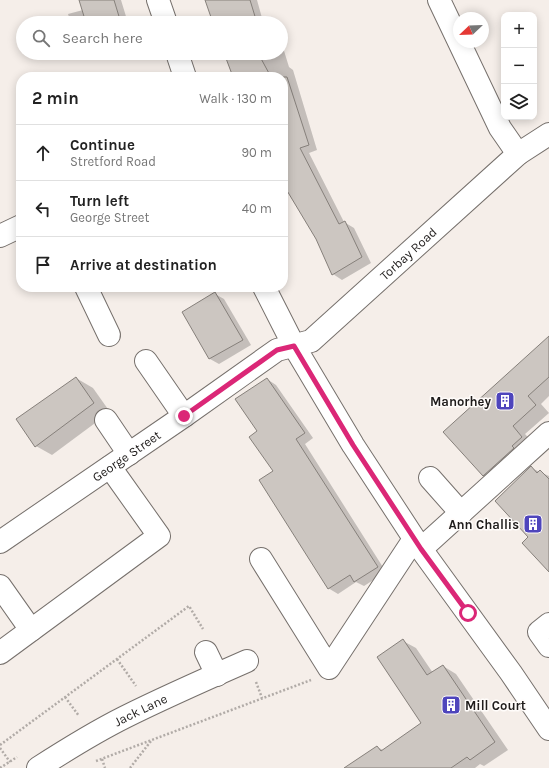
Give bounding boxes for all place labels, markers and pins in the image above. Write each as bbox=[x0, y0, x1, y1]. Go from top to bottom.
building icon: Manorhey bbox=[494, 390, 516, 412]
place label: Manorhey bbox=[430, 394, 491, 409]
building icon: Ann Challis bbox=[522, 513, 544, 535]
place label: Ann Challis bbox=[448, 517, 519, 532]
building icon: Mill Court bbox=[440, 694, 462, 716]
place label: Mill Court bbox=[465, 698, 526, 713]

